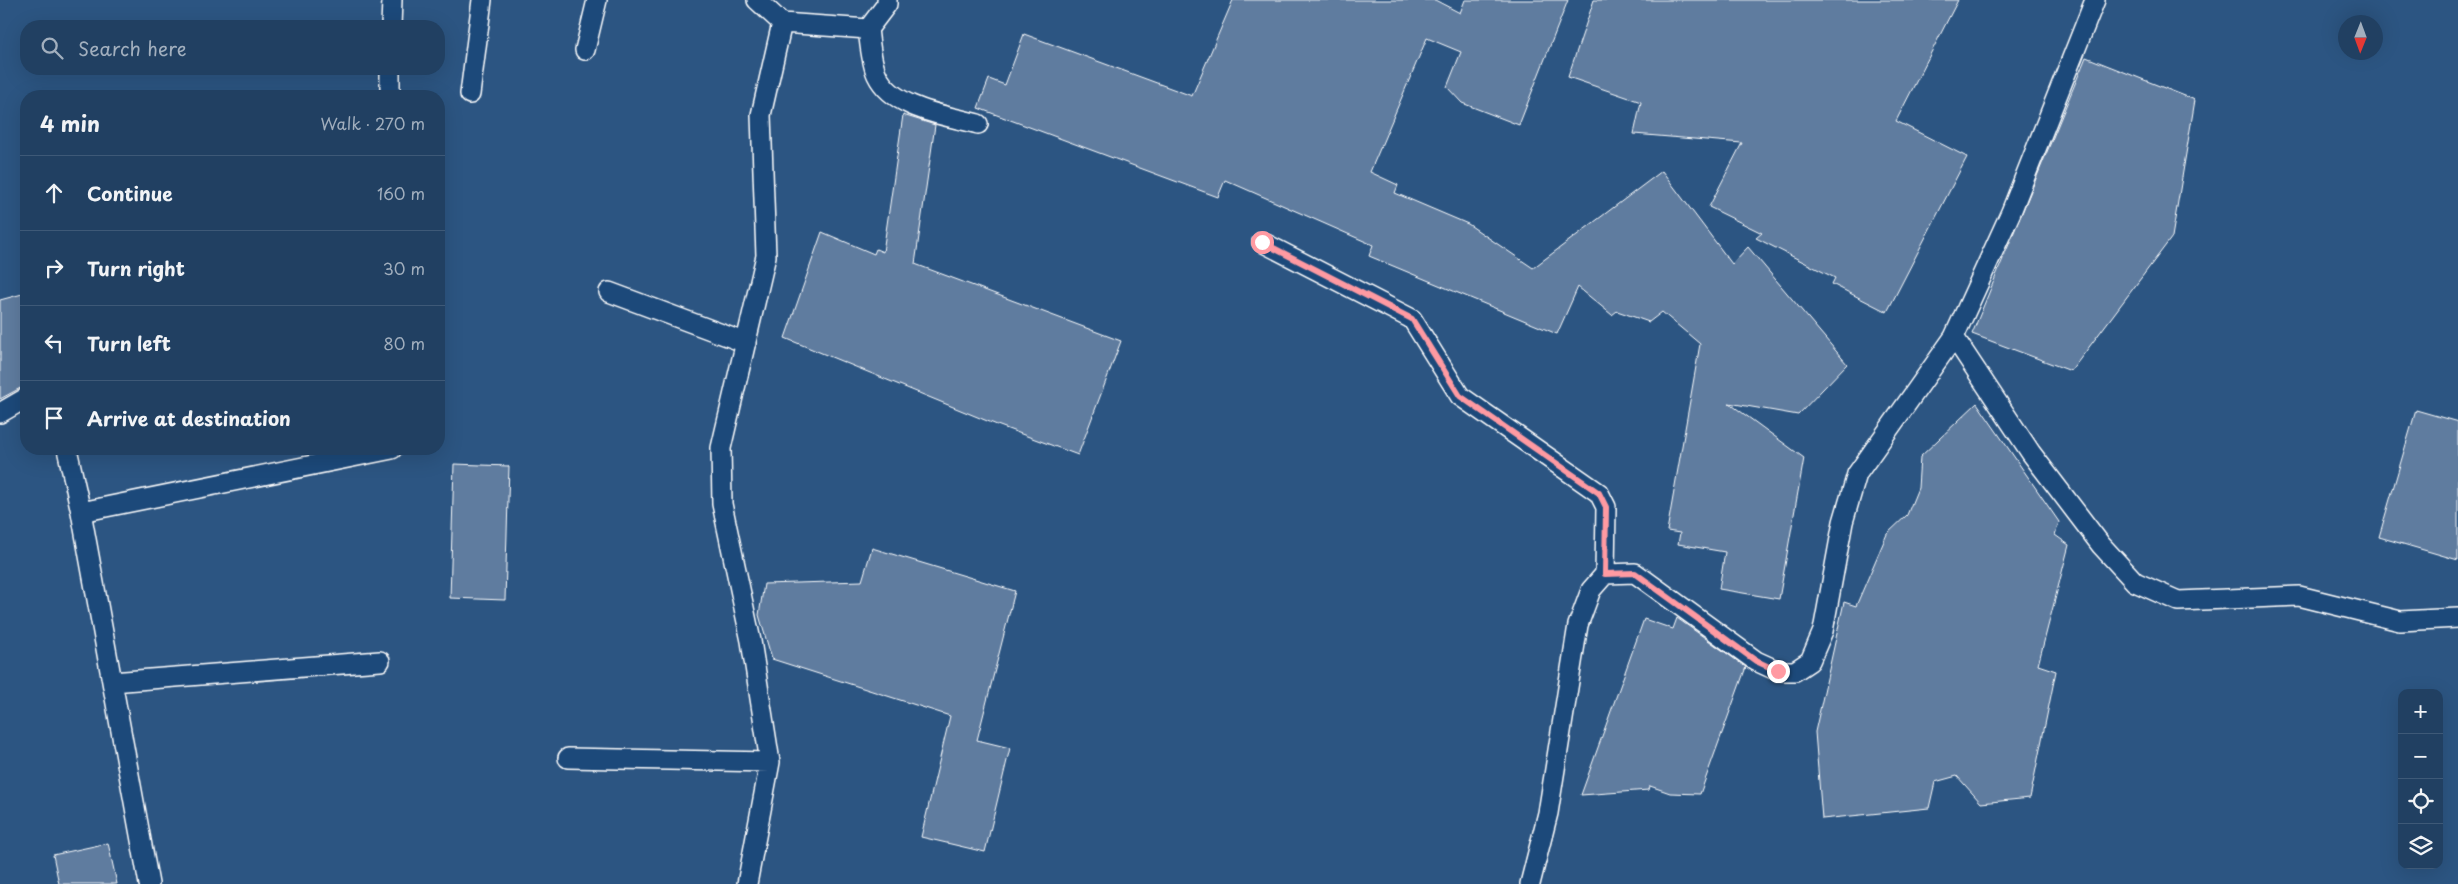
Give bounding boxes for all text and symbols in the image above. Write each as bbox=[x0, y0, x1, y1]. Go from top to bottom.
north arrow bbox=[2338, 15, 2383, 60]
search box bbox=[20, 20, 445, 75]
icon: search bbox=[38, 34, 66, 62]
text: Search here bbox=[78, 34, 187, 62]
text: 4 min bbox=[40, 107, 100, 139]
text: Walk · 270 m bbox=[321, 111, 425, 135]
icon: ahead bbox=[40, 179, 68, 207]
text: Continue bbox=[87, 179, 173, 207]
text: 160 m bbox=[377, 181, 425, 205]
route start bbox=[1251, 231, 1274, 254]
icon: right bbox=[40, 254, 68, 282]
text: Turn right bbox=[87, 254, 185, 282]
text: 30 m bbox=[383, 256, 425, 280]
icon: left bbox=[40, 329, 68, 357]
text: Turn left bbox=[87, 329, 171, 357]
text: 80 m bbox=[383, 331, 425, 355]
icon: arrive bbox=[40, 404, 68, 432]
text: Arrive at destination bbox=[87, 404, 291, 432]
route end bbox=[1767, 660, 1790, 683]
map controls bbox=[2398, 689, 2443, 869]
button: + bbox=[2398, 689, 2443, 734]
button: − bbox=[2398, 734, 2443, 779]
button: locate bbox=[2398, 779, 2443, 824]
button: layers bbox=[2398, 824, 2443, 869]

